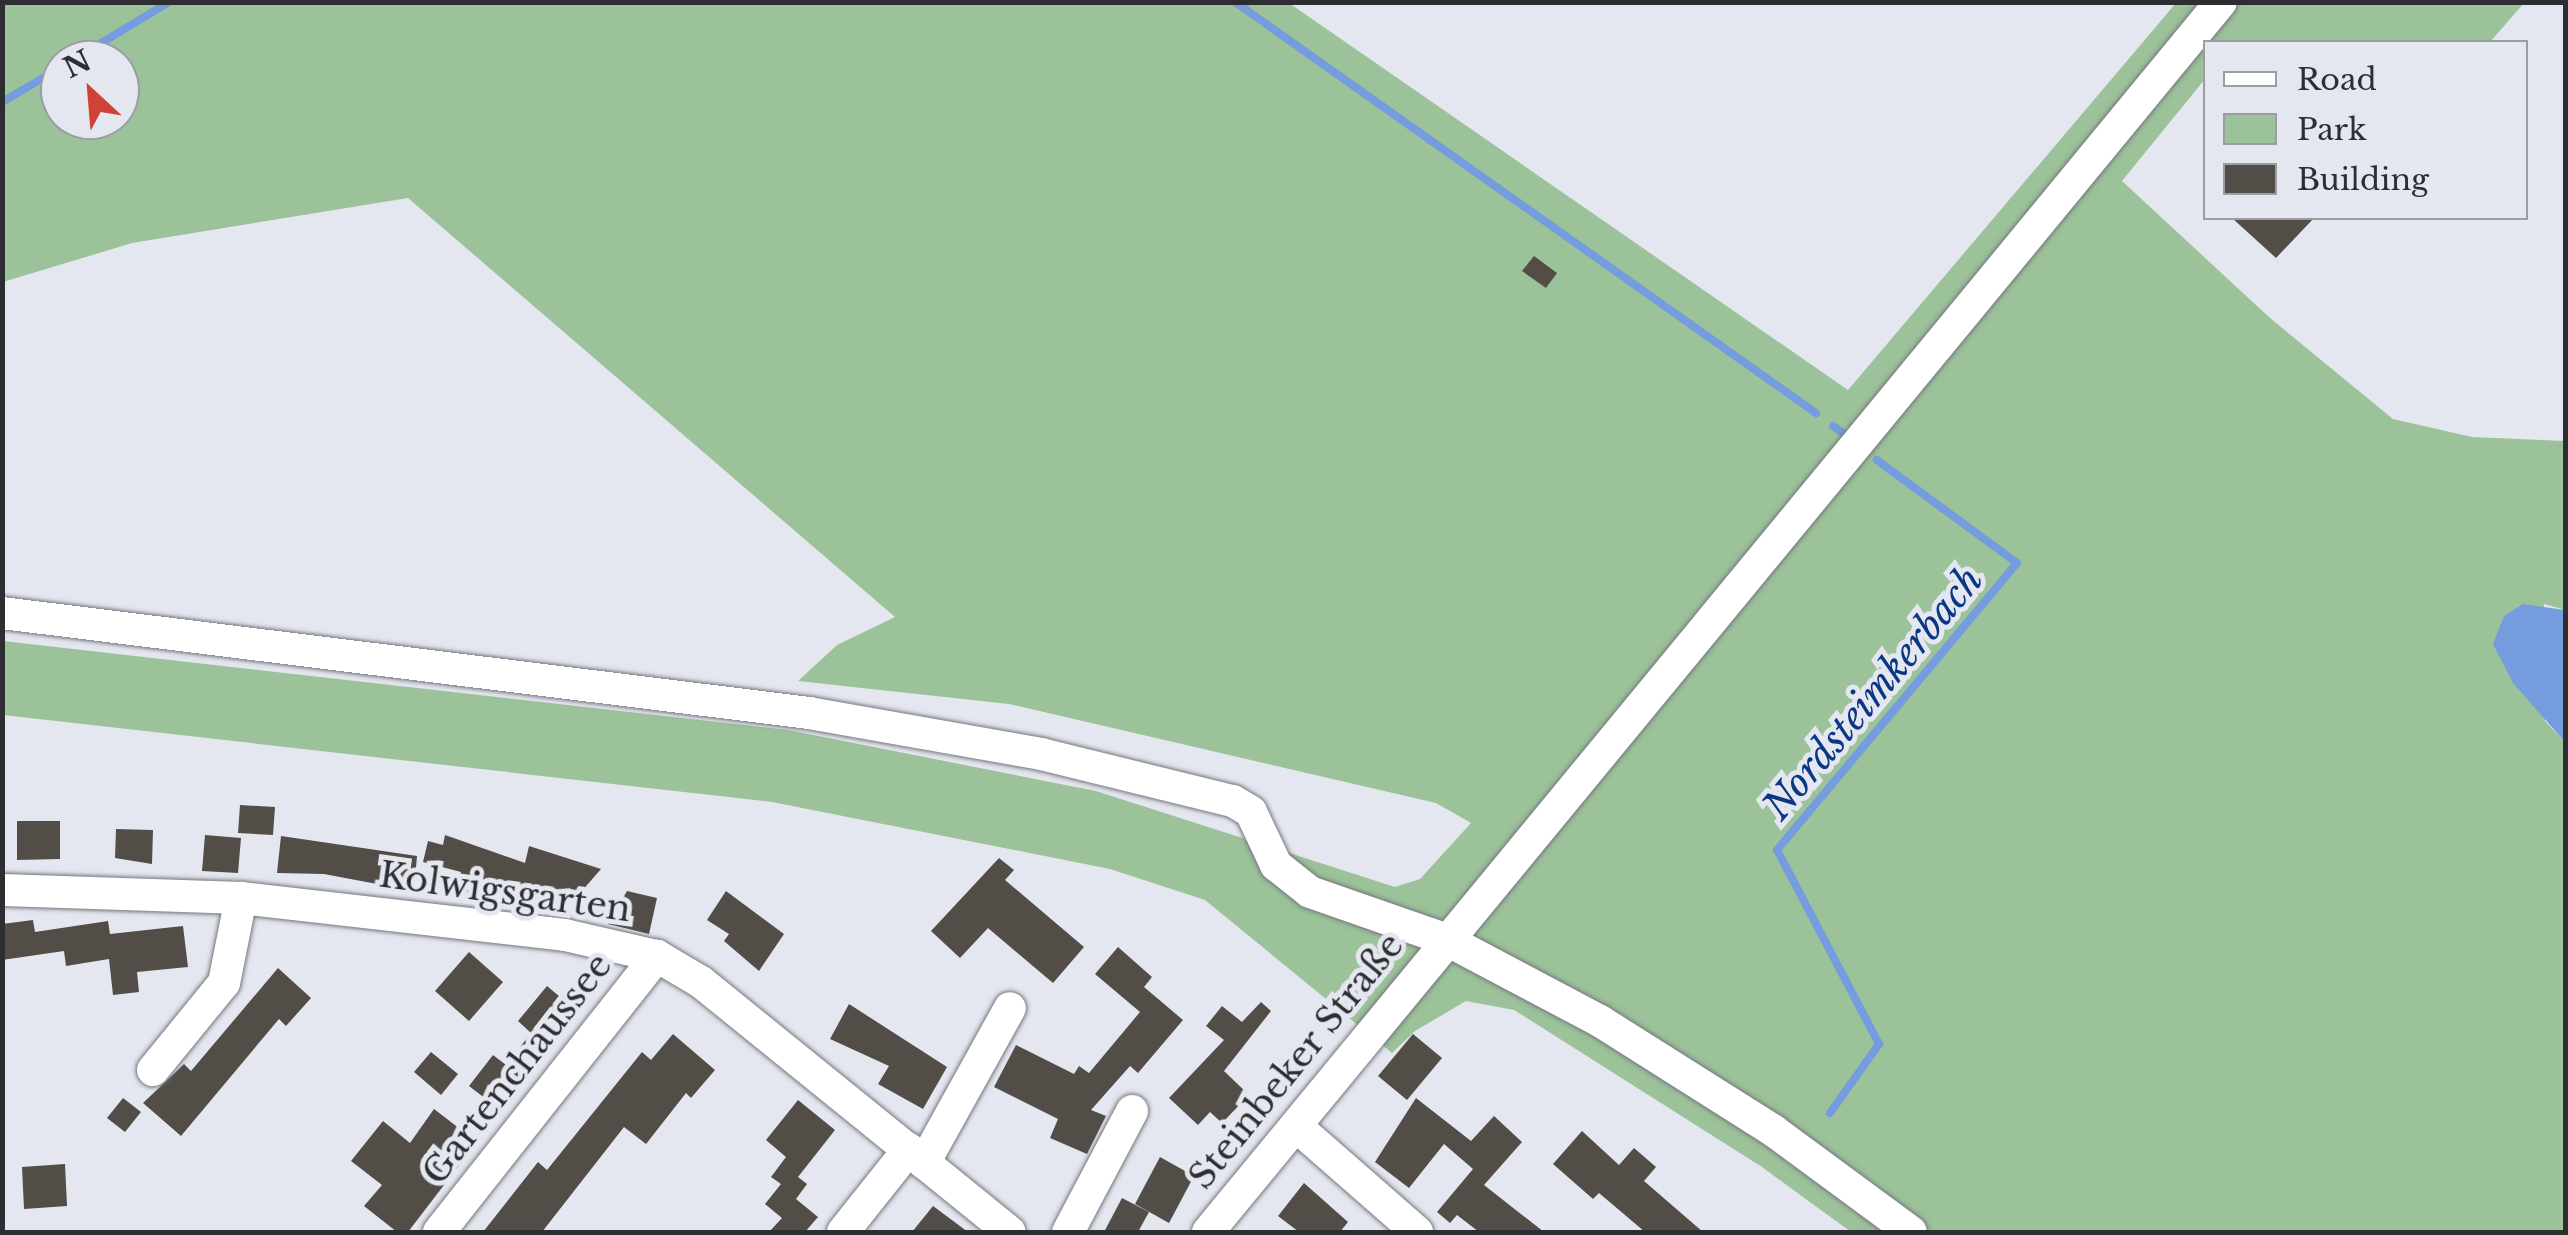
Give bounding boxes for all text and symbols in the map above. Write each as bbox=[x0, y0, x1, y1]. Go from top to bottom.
north arrow bbox=[40, 40, 140, 140]
legend bbox=[2203, 40, 2528, 220]
text: N bbox=[58, 43, 97, 86]
text: Road bbox=[2297, 61, 2377, 98]
text: Park bbox=[2297, 111, 2367, 148]
text: Building bbox=[2297, 161, 2429, 198]
water label: Nordsteimkerbach bbox=[1754, 557, 1992, 829]
street label: Kolwigsgarten bbox=[377, 854, 633, 930]
street label: Steinbeker Straße bbox=[1180, 924, 1412, 1198]
street label: Gartenchaussee bbox=[414, 945, 620, 1193]

